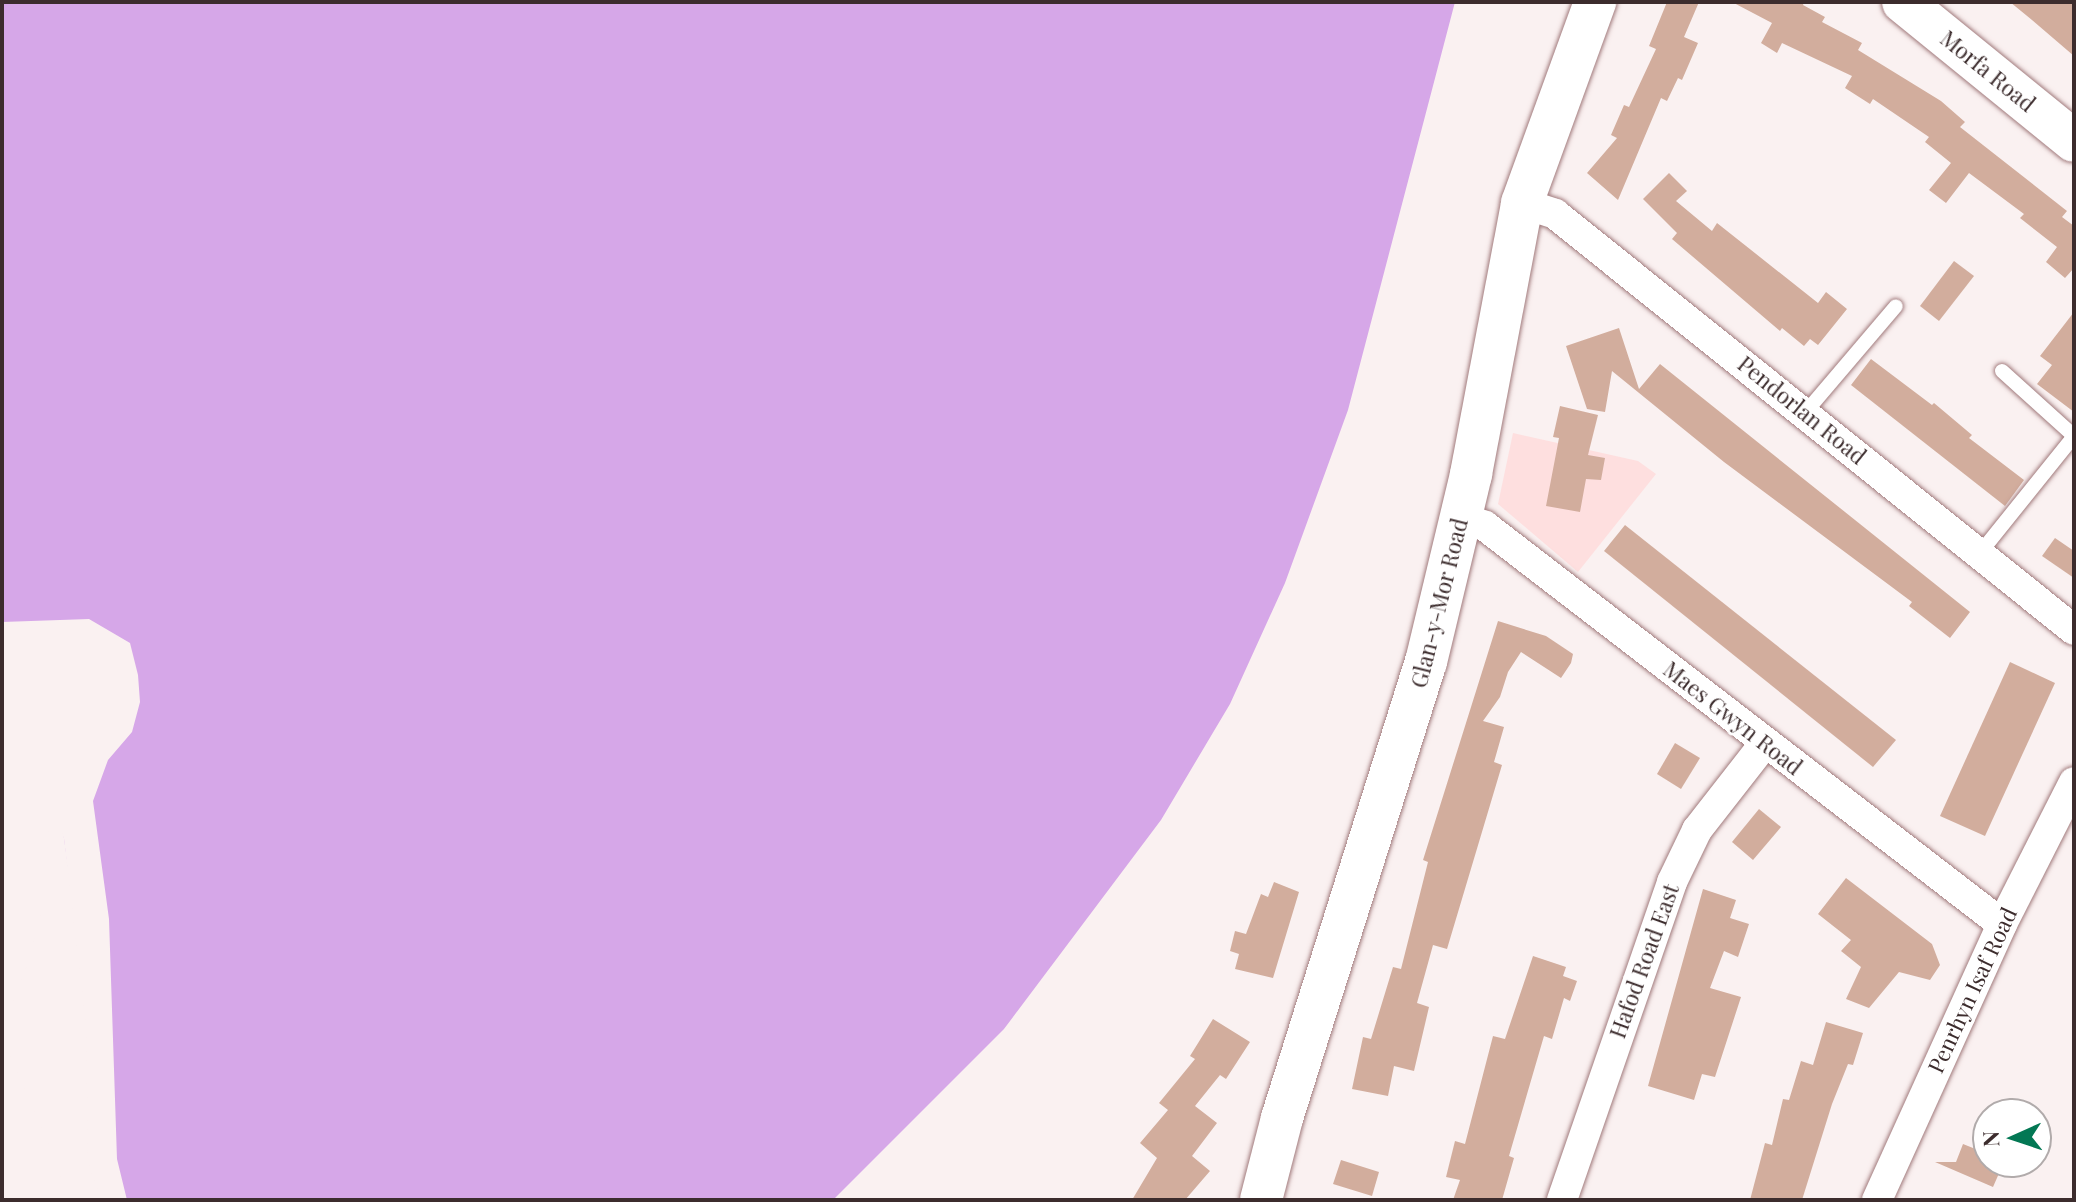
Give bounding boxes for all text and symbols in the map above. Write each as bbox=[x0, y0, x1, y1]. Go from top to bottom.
street label: Morfa Road bbox=[1935, 25, 2041, 117]
street label: Pendorlan Road bbox=[1733, 350, 1871, 470]
street label: Glan-y-Mor Road bbox=[1405, 515, 1473, 691]
street label: Maes Gwyn Road bbox=[1658, 656, 1808, 780]
street label: Hafod Road East bbox=[1604, 880, 1684, 1042]
street label: Penrhyn Isaf Road bbox=[1922, 903, 2022, 1077]
north arrow bbox=[1972, 1098, 2052, 1178]
text: N bbox=[1975, 1130, 2005, 1148]

